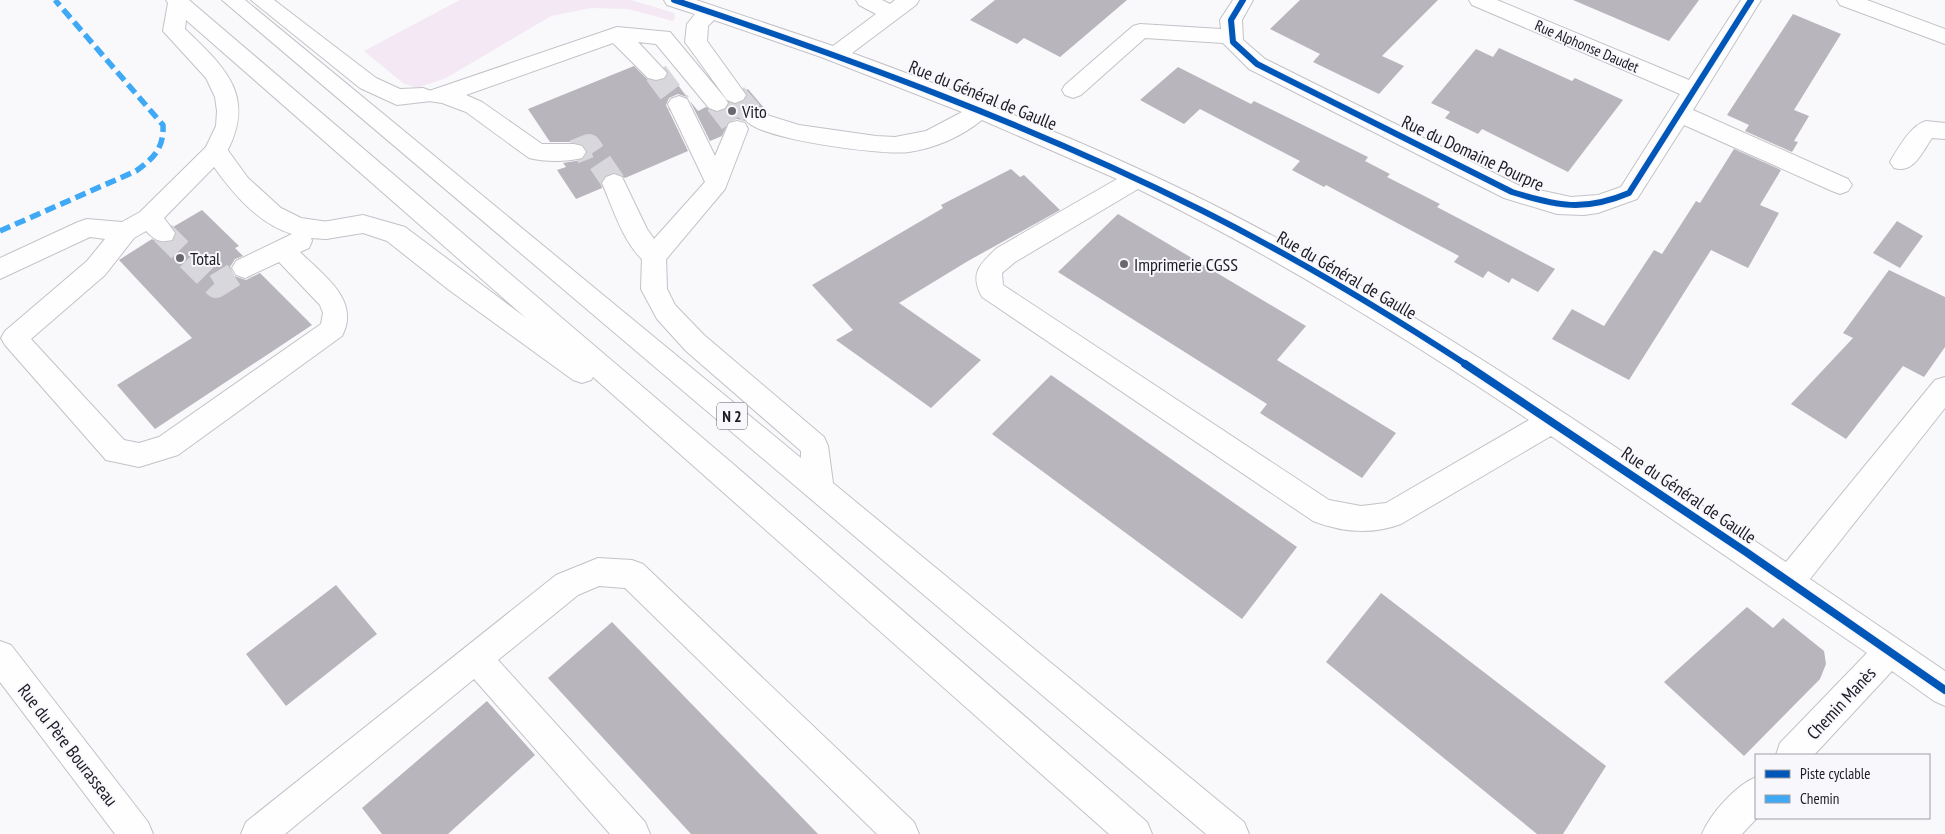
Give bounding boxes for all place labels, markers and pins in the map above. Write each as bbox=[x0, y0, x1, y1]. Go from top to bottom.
place label: Vito bbox=[741, 100, 767, 123]
marker: Vito bbox=[726, 105, 738, 117]
place label: Total bbox=[190, 247, 221, 270]
marker: Total bbox=[174, 252, 186, 264]
place label: Imprimerie CGSS bbox=[1134, 253, 1238, 276]
marker: Imprimerie CGSS bbox=[1118, 258, 1130, 270]

